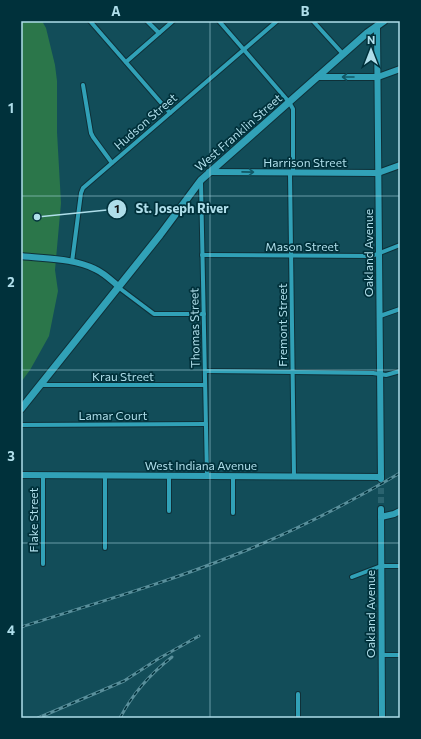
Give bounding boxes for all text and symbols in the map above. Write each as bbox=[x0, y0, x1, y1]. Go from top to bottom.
text: A bbox=[111, 3, 121, 19]
text: B bbox=[301, 3, 310, 19]
north arrow bbox=[351, 30, 391, 70]
text: N bbox=[367, 33, 375, 46]
one-way arrow bbox=[342, 73, 355, 81]
street label: Hudson Street bbox=[111, 90, 179, 152]
street label: West Franklin Street bbox=[192, 90, 284, 174]
text: 1 bbox=[8, 100, 14, 116]
street label: Harrison Street bbox=[263, 155, 347, 169]
one-way arrow bbox=[241, 169, 254, 176]
callout: St. Joseph River bbox=[107, 196, 236, 221]
text: St. Joseph River bbox=[135, 200, 229, 216]
text: 1 bbox=[114, 201, 120, 215]
street label: Oakland Avenue bbox=[361, 209, 375, 297]
street label: Mason Street bbox=[265, 239, 339, 253]
text: 2 bbox=[7, 274, 15, 290]
street label: Fremont Street bbox=[275, 283, 289, 367]
street label: Thomas Street bbox=[186, 288, 202, 368]
street label: Krau Street bbox=[92, 369, 154, 383]
street label: Lamar Court bbox=[79, 408, 147, 422]
text: 3 bbox=[7, 448, 15, 464]
street label: West Indiana Avenue bbox=[145, 458, 257, 472]
street label: Flake Street bbox=[26, 487, 40, 552]
street label: Oakland Avenue bbox=[363, 570, 377, 658]
text: 4 bbox=[7, 622, 15, 638]

